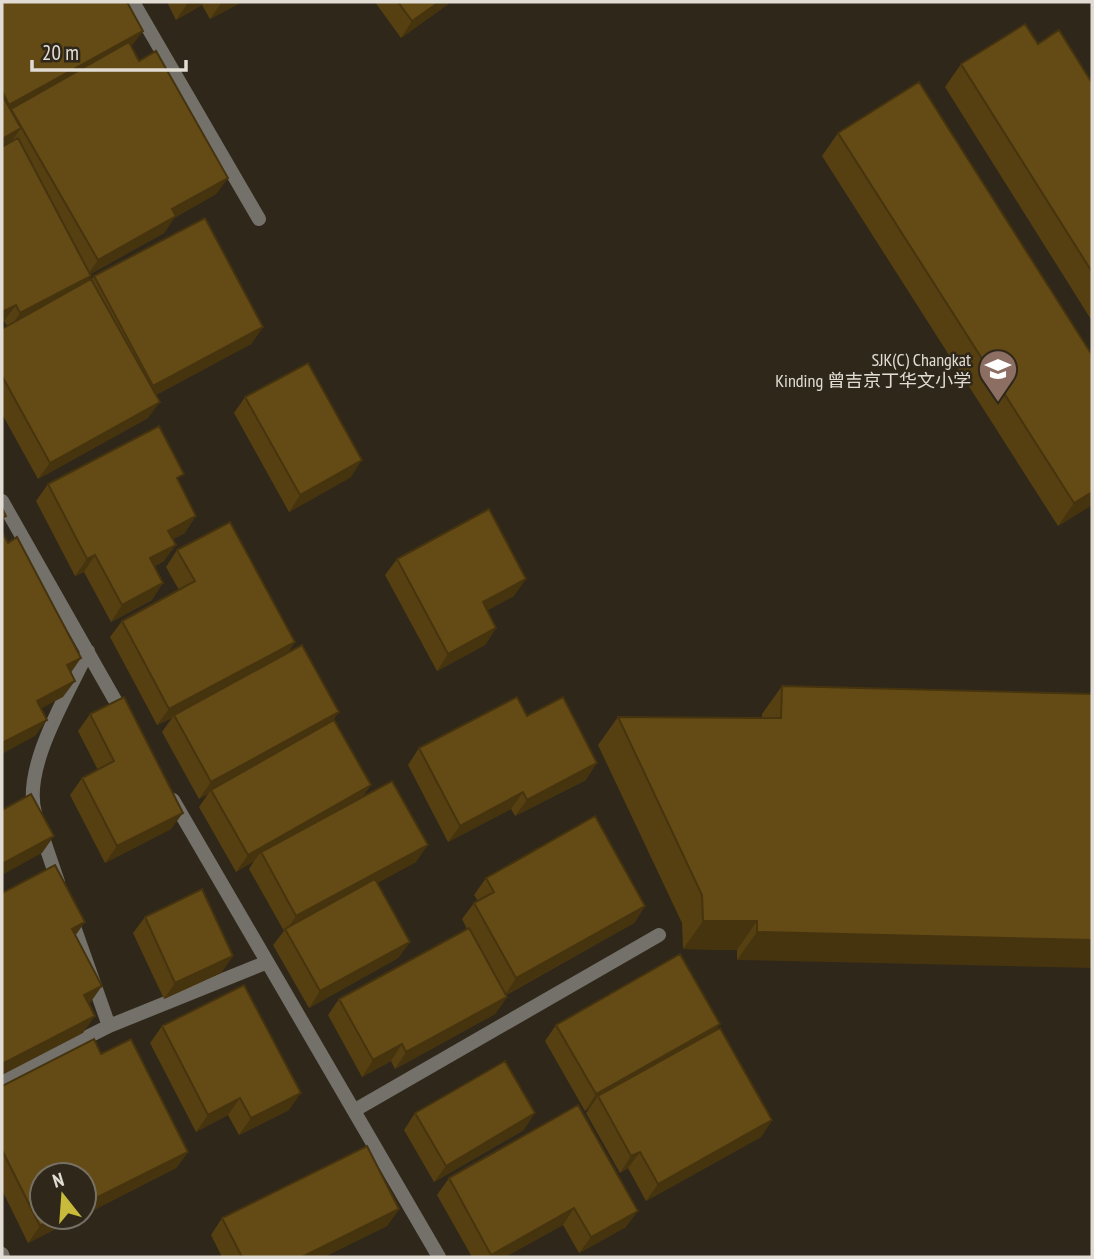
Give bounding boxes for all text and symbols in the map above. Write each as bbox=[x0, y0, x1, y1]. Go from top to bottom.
scale bar bbox=[32, 28, 186, 72]
text: 20 m bbox=[42, 39, 79, 66]
place label: SJK(C) Changkat Kinding 曾吉京丁华文小学 bbox=[775, 348, 971, 392]
school or university icon: SJK(C) Changkat Kinding 曾吉京丁华文小学 bbox=[977, 348, 1019, 403]
north arrow bbox=[28, 1161, 98, 1231]
text: N bbox=[50, 1167, 66, 1193]

